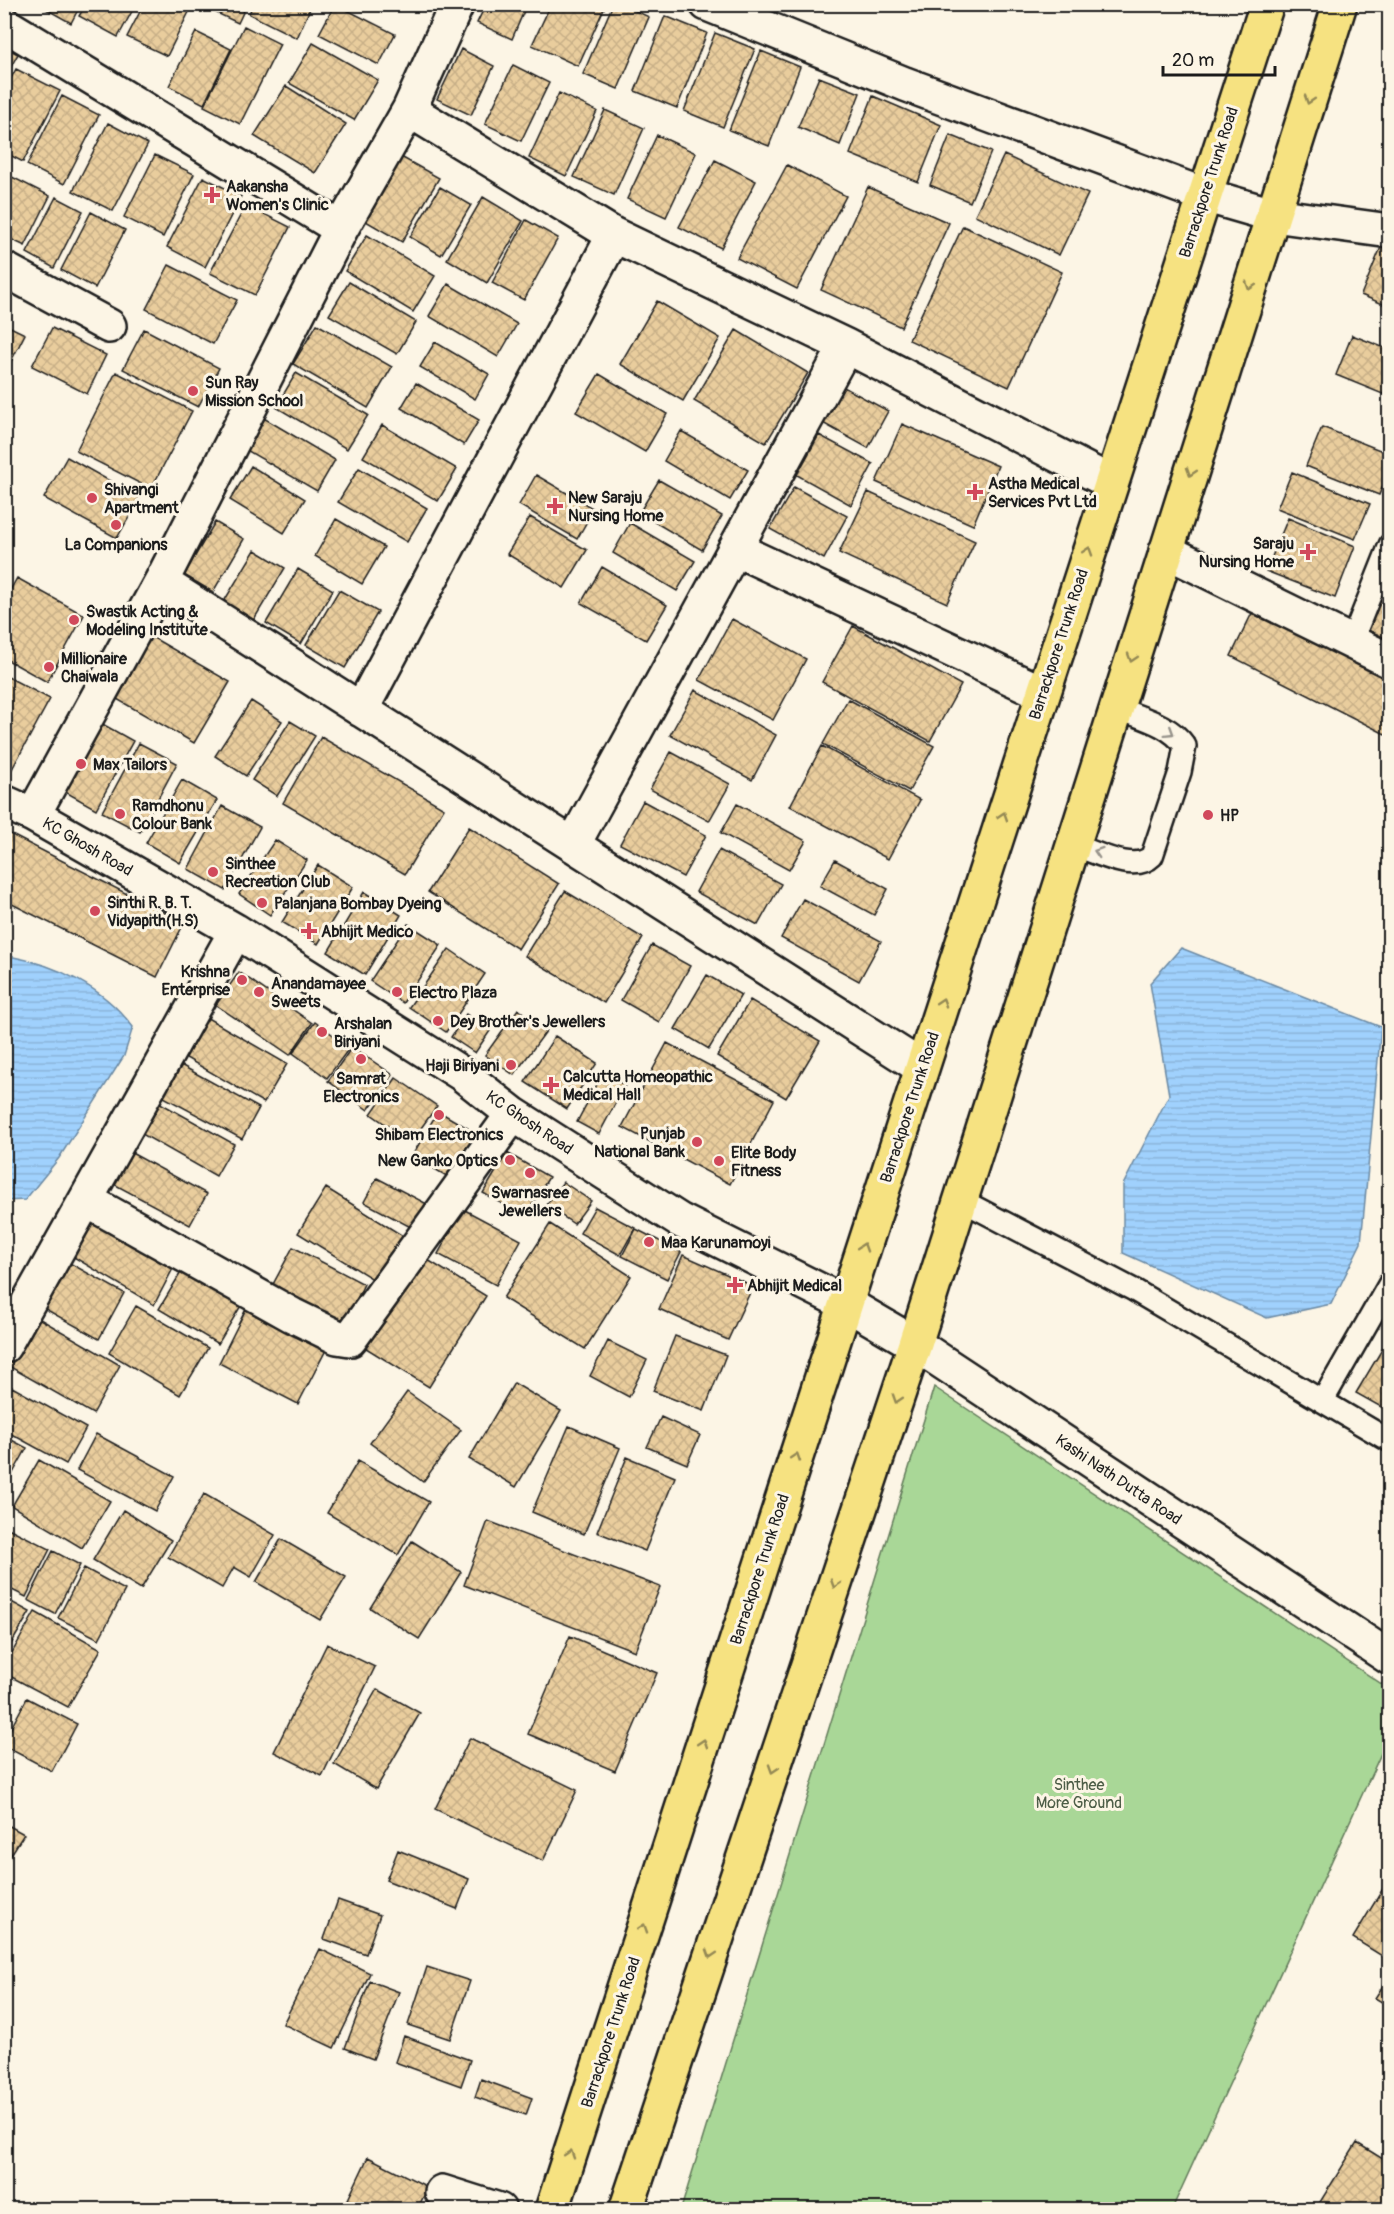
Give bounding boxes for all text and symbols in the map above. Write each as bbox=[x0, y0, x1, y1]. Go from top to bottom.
scale bar bbox=[1163, 39, 1276, 77]
text: 20 m bbox=[1172, 49, 1214, 72]
one-way arrow bbox=[1304, 94, 1317, 105]
street label: Barrackpore Trunk Road bbox=[1175, 104, 1243, 260]
place label: Aakansha Women's Clinic bbox=[226, 177, 329, 215]
marker: Aakansha Women's Clinic bbox=[203, 186, 221, 204]
one-way arrow bbox=[1245, 280, 1258, 291]
place label: Sun Ray Mission School bbox=[205, 373, 304, 411]
marker: Sun Ray Mission School bbox=[186, 384, 200, 398]
one-way arrow bbox=[1186, 466, 1199, 477]
place label: Astha Medical Services Pvt Ltd bbox=[988, 474, 1097, 512]
place label: Shivangi Apartment bbox=[104, 480, 179, 518]
marker: Astha Medical Services Pvt Ltd bbox=[966, 483, 984, 501]
place label: New Saraju Nursing Home bbox=[568, 488, 664, 526]
marker: Shivangi Apartment bbox=[85, 491, 99, 505]
marker: New Saraju Nursing Home bbox=[546, 497, 564, 515]
marker: La Companions bbox=[109, 518, 123, 532]
place label: Saraju Nursing Home bbox=[1199, 534, 1295, 572]
place label: La Companions bbox=[65, 535, 168, 555]
marker: Saraju Nursing Home bbox=[1299, 543, 1317, 561]
one-way arrow bbox=[1081, 546, 1094, 557]
street label: Barrackpore Trunk Road bbox=[1025, 566, 1093, 722]
place label: Swastik Acting & Modeling Institute bbox=[86, 602, 209, 640]
marker: Swastik Acting & Modeling Institute bbox=[67, 613, 81, 627]
place label: Millionaire Chaiwala bbox=[61, 649, 128, 687]
one-way arrow bbox=[1127, 652, 1140, 663]
marker: Millionaire Chaiwala bbox=[42, 660, 56, 674]
one-way arrow bbox=[1164, 724, 1174, 736]
place label: Max Tailors bbox=[93, 755, 168, 775]
marker: Max Tailors bbox=[74, 757, 88, 771]
place label: Ramdhonu Colour Bank bbox=[132, 796, 212, 834]
place label: HP bbox=[1220, 806, 1239, 826]
marker: Ramdhonu Colour Bank bbox=[113, 807, 127, 821]
marker: HP bbox=[1201, 808, 1215, 822]
one-way arrow bbox=[995, 811, 1008, 822]
street label: KC Ghosh Road bbox=[39, 813, 136, 881]
one-way arrow bbox=[1093, 847, 1104, 860]
place label: Sinthee Recreation Club bbox=[225, 854, 331, 892]
marker: Sinthee Recreation Club bbox=[206, 865, 220, 879]
place label: Sinthi R. B. T. Vidyapith(H.S) bbox=[107, 893, 199, 931]
place label: Palanjana Bombay Dyeing bbox=[274, 894, 441, 914]
marker: Palanjana Bombay Dyeing bbox=[255, 896, 269, 910]
marker: Sinthi R. B. T. Vidyapith(H.S) bbox=[88, 904, 102, 918]
place label: Abhijit Medico bbox=[321, 922, 414, 942]
marker: Abhijit Medico bbox=[302, 924, 316, 938]
place label: Krishna Enterprise bbox=[162, 962, 231, 1000]
marker: Krishna Enterprise bbox=[235, 973, 249, 987]
place label: Anandamayee Sweets bbox=[271, 974, 367, 1012]
place label: Electro Plaza bbox=[409, 983, 497, 1003]
marker: Anandamayee Sweets bbox=[252, 985, 266, 999]
marker: Electro Plaza bbox=[390, 985, 404, 999]
one-way arrow bbox=[935, 997, 948, 1008]
place label: Dey Brother's Jewellers bbox=[450, 1012, 606, 1032]
place label: Arshalan Biriyani bbox=[334, 1014, 392, 1052]
marker: Dey Brother's Jewellers bbox=[431, 1014, 445, 1028]
marker: Arshalan Biriyani bbox=[315, 1025, 329, 1039]
street label: Barrackpore Trunk Road bbox=[876, 1029, 944, 1185]
marker: Samrat Electronics bbox=[354, 1052, 368, 1066]
place label: Haji Biriyani bbox=[425, 1056, 499, 1076]
marker: Haji Biriyani bbox=[504, 1058, 518, 1072]
place label: Calcutta Homeopathic Medical Hall bbox=[563, 1067, 713, 1105]
place label: Samrat Electronics bbox=[323, 1069, 400, 1107]
marker: Calcutta Homeopathic Medical Hall bbox=[544, 1078, 558, 1092]
street label: KC Ghosh Road bbox=[482, 1086, 577, 1159]
marker: Shibam Electronics bbox=[432, 1108, 446, 1122]
place label: Punjab National Bank bbox=[594, 1124, 685, 1162]
place label: Shibam Electronics bbox=[375, 1125, 504, 1145]
marker: Punjab National Bank bbox=[690, 1135, 704, 1149]
place label: Elite Body Fitness bbox=[731, 1143, 796, 1181]
place label: New Ganko Optics bbox=[377, 1151, 499, 1171]
marker: New Ganko Optics bbox=[503, 1153, 517, 1167]
marker: Elite Body Fitness bbox=[712, 1154, 726, 1168]
marker: Swarnasree Jewellers bbox=[523, 1166, 537, 1180]
place label: Swarnasree Jewellers bbox=[491, 1183, 570, 1221]
place label: Maa Karunamoyi bbox=[661, 1233, 771, 1253]
marker: Maa Karunamoyi bbox=[642, 1235, 656, 1249]
one-way arrow bbox=[856, 1242, 869, 1253]
place label: Abhijit Medical bbox=[747, 1276, 842, 1296]
marker: Abhijit Medical bbox=[728, 1278, 742, 1292]
one-way arrow bbox=[891, 1393, 904, 1404]
street label: Kashi Nath Dutta Road bbox=[1051, 1430, 1185, 1530]
one-way arrow bbox=[788, 1452, 801, 1463]
street label: Barrackpore Trunk Road bbox=[726, 1491, 794, 1647]
one-way arrow bbox=[830, 1578, 842, 1589]
one-way arrow bbox=[696, 1738, 708, 1749]
one-way arrow bbox=[768, 1763, 781, 1774]
park label: Sinthee More Ground bbox=[1036, 1775, 1122, 1813]
one-way arrow bbox=[636, 1923, 648, 1934]
one-way arrow bbox=[706, 1948, 719, 1959]
street label: Barrackpore Trunk Road bbox=[577, 1954, 645, 2110]
one-way arrow bbox=[563, 2149, 576, 2160]

